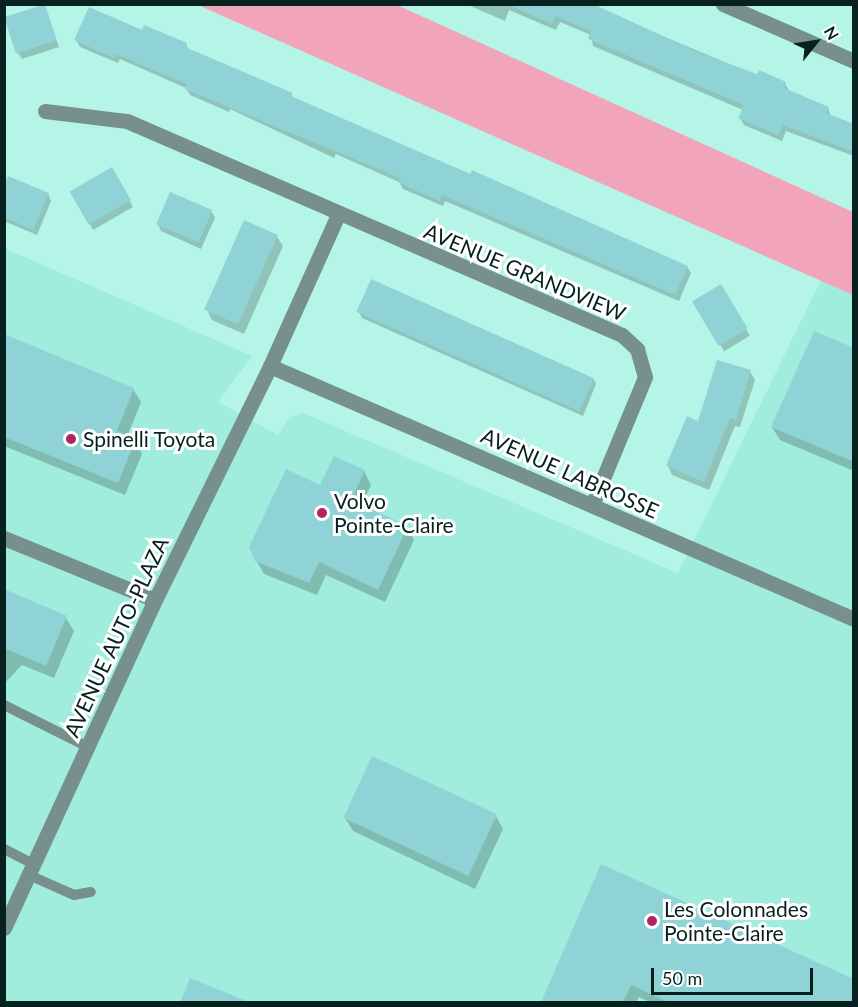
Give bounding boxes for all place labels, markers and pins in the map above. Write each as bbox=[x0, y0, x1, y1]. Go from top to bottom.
place label: Spinelli Toyota bbox=[83, 426, 216, 452]
marker: Spinelli Toyota bbox=[64, 432, 78, 446]
place label: Volvo Pointe-Claire bbox=[334, 488, 454, 538]
marker: Volvo Pointe-Claire bbox=[315, 506, 329, 520]
place label: Les Colonnades Pointe-Claire bbox=[664, 896, 808, 946]
marker: Les Colonnades Pointe-Claire bbox=[645, 914, 659, 928]

